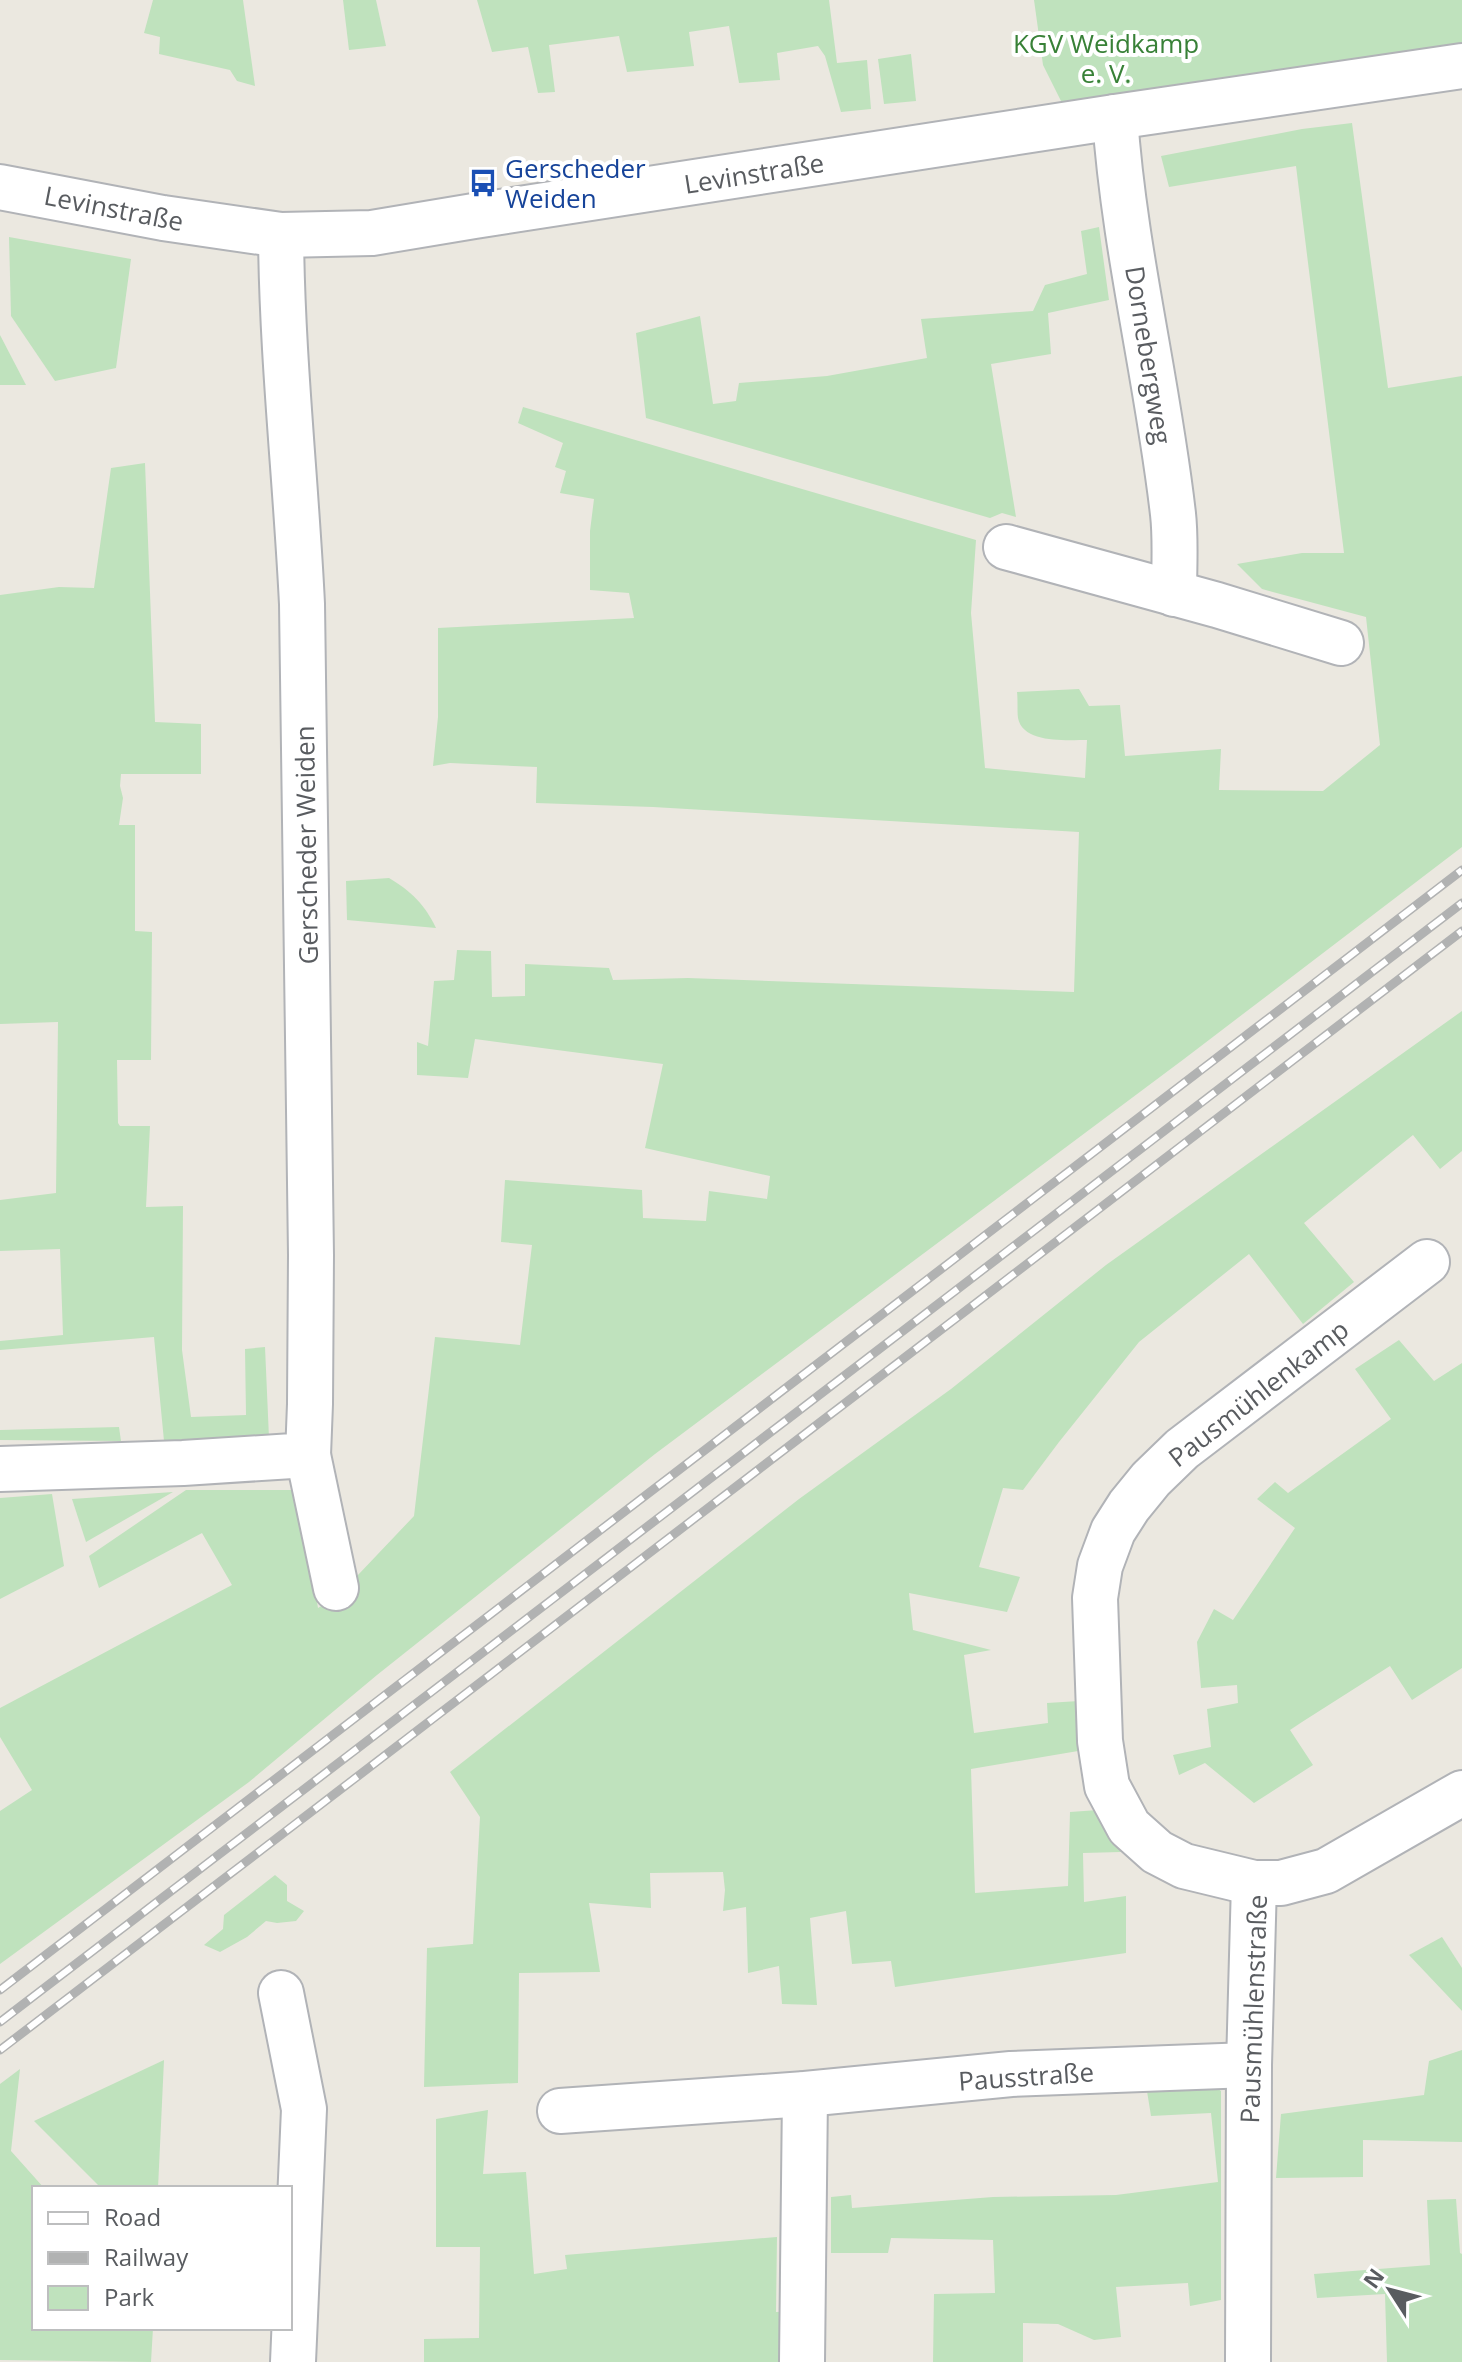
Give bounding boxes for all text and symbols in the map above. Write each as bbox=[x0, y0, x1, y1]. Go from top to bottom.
park label: KGV Weidkamp e. V. bbox=[1013, 25, 1199, 91]
street label: Levinstraße bbox=[681, 144, 827, 202]
place label: Gerscheder Weiden bbox=[505, 150, 646, 216]
bus stop icon: Gerscheder Weiden bbox=[468, 168, 498, 198]
street label: Levinstraße bbox=[41, 177, 187, 239]
street label: Dornebergweg bbox=[1117, 263, 1181, 447]
street label: Gerscheder Weiden bbox=[286, 725, 326, 965]
street label: Pausmühlenkamp bbox=[1160, 1311, 1356, 1475]
street label: Pausmühlenstraße bbox=[1231, 1894, 1275, 2124]
street label: Pausstraße bbox=[957, 2053, 1095, 2099]
legend bbox=[32, 2186, 292, 2330]
text: Road bbox=[104, 2200, 161, 2233]
text: Railway bbox=[104, 2240, 189, 2273]
north arrow bbox=[1350, 2250, 1430, 2330]
text: N bbox=[1356, 2262, 1390, 2294]
text: Park bbox=[104, 2280, 155, 2313]

